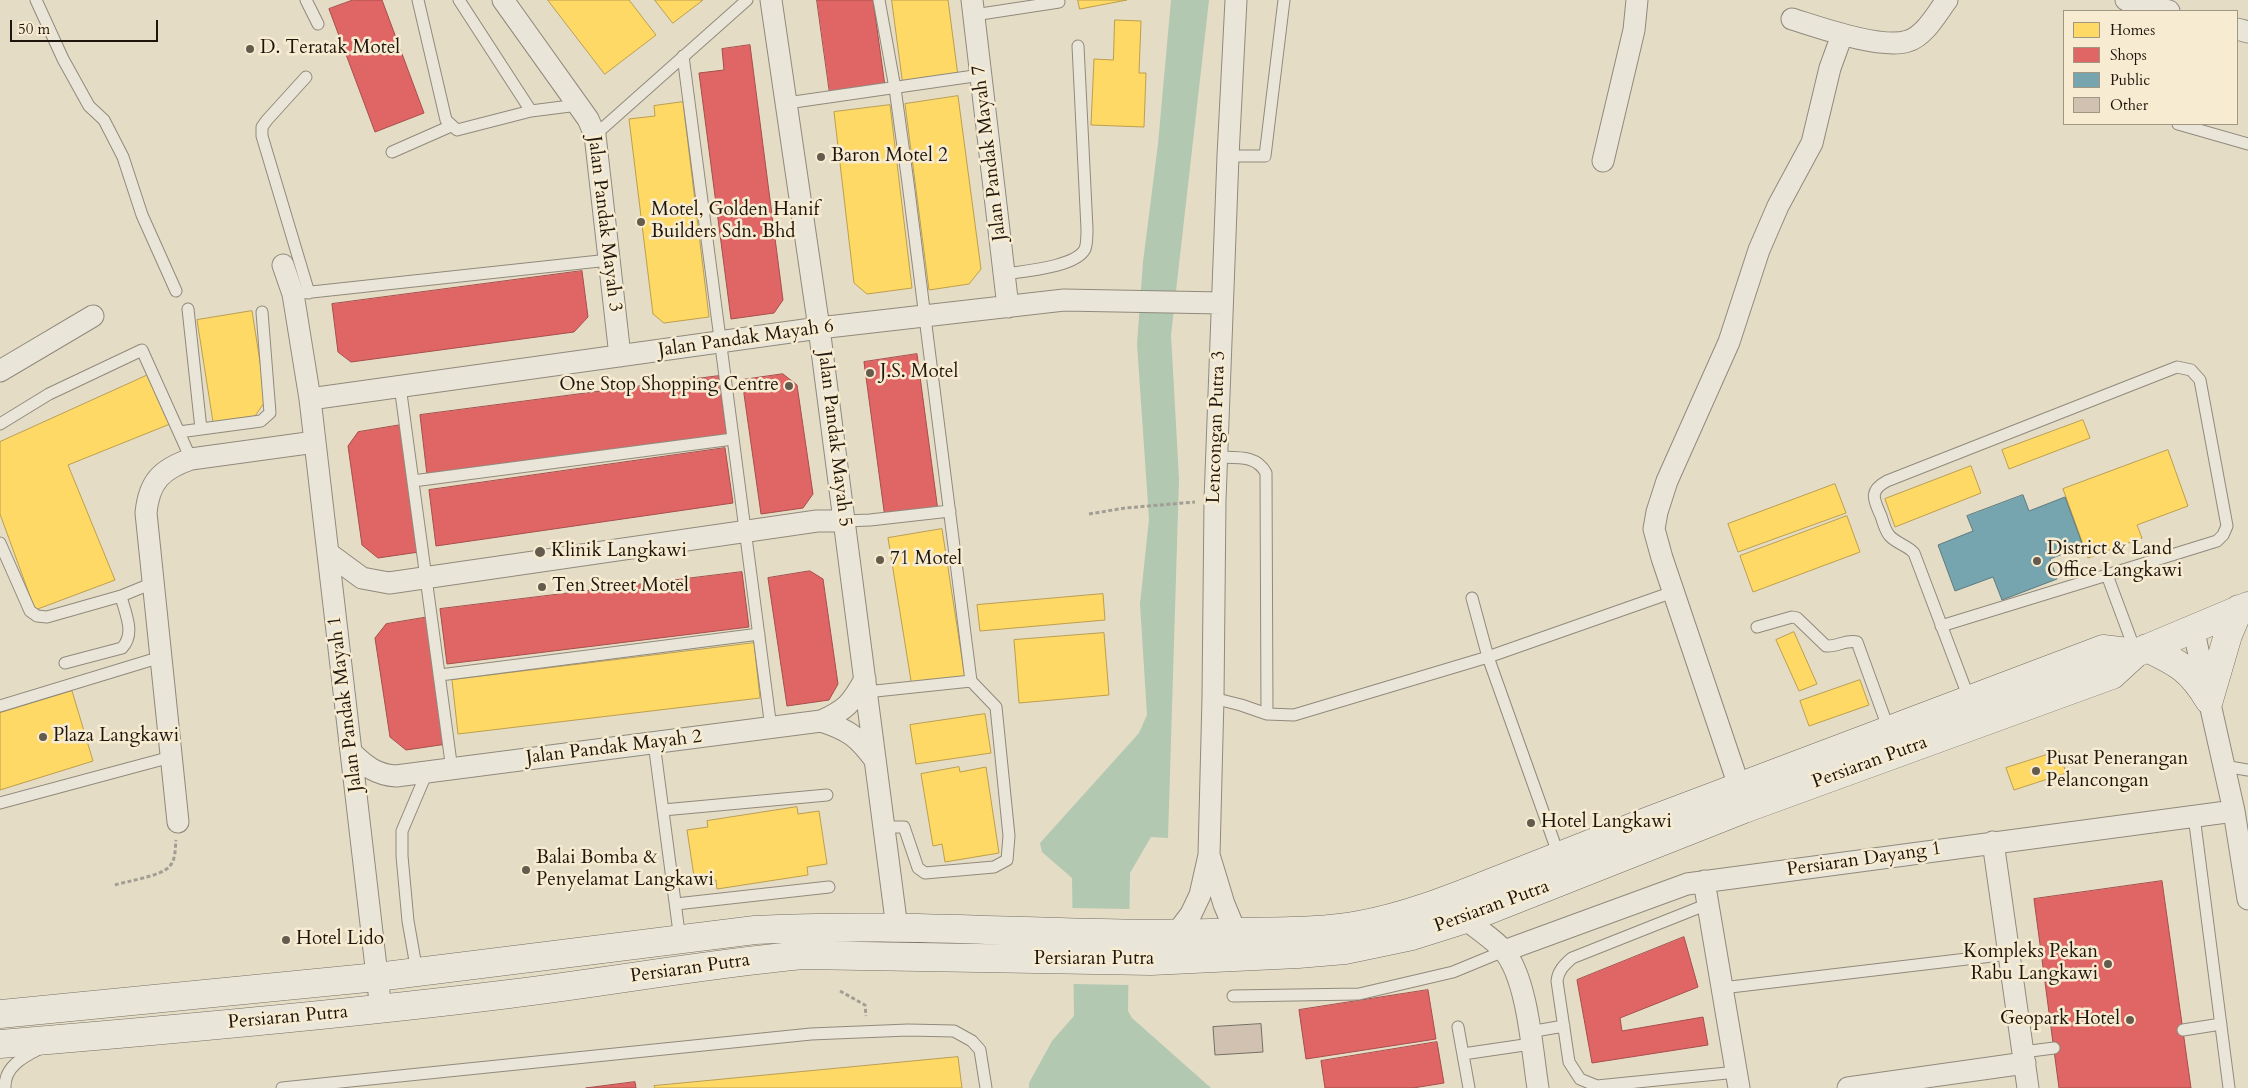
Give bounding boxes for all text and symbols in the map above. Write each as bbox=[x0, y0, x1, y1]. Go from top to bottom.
scale bar bbox=[12, 10, 160, 42]
legend bbox=[2063, 10, 2238, 125]
text: 50 m bbox=[18, 19, 50, 39]
text: Homes bbox=[2110, 20, 2155, 40]
place label: D. Teratak Motel bbox=[260, 38, 400, 60]
marker: D. Teratak Motel bbox=[244, 43, 256, 55]
text: Shops bbox=[2110, 45, 2147, 65]
street label: Jalan Pandak Mayah 7 bbox=[968, 64, 1012, 242]
text: Public bbox=[2110, 70, 2150, 90]
text: Other bbox=[2110, 95, 2148, 115]
street label: Jalan Pandak Mayah 3 bbox=[582, 135, 626, 313]
place label: Baron Motel 2 bbox=[831, 146, 948, 168]
marker: Baron Motel 2 bbox=[815, 151, 827, 163]
place label: Motel, Golden Hanif Builders Sdn. Bhd bbox=[651, 200, 819, 244]
marker: Motel, Golden Hanif Builders Sdn. Bhd bbox=[635, 216, 647, 228]
street label: Jalan Pandak Mayah 6 bbox=[657, 315, 835, 363]
street label: Jalan Pandak Mayah 5 bbox=[812, 350, 856, 528]
street label: Lencongan Putra 3 bbox=[1203, 350, 1231, 504]
place label: J.S. Motel bbox=[880, 362, 958, 384]
marker: J.S. Motel bbox=[864, 367, 876, 379]
place label: One Stop Shopping Centre bbox=[559, 375, 779, 397]
marker: One Stop Shopping Centre bbox=[783, 380, 795, 392]
place label: District & Land Office Langkawi bbox=[2047, 539, 2182, 583]
place label: Klinik Langkawi bbox=[551, 541, 687, 563]
marker: Klinik Langkawi bbox=[533, 545, 547, 559]
place label: 71 Motel bbox=[890, 549, 962, 571]
marker: 71 Motel bbox=[874, 554, 886, 566]
marker: District & Land Office Langkawi bbox=[2031, 555, 2043, 567]
place label: Ten Street Motel bbox=[552, 576, 689, 598]
marker: Ten Street Motel bbox=[536, 581, 548, 593]
street label: Jalan Pandak Mayah 1 bbox=[324, 615, 368, 793]
place label: Plaza Langkawi bbox=[53, 726, 179, 748]
street label: Jalan Pandak Mayah 2 bbox=[525, 726, 703, 770]
marker: Plaza Langkawi bbox=[37, 731, 49, 743]
street label: Persiaran Putra bbox=[1809, 732, 1931, 794]
place label: Pusat Penerangan Pelancongan bbox=[2046, 749, 2188, 793]
marker: Pusat Penerangan Pelancongan bbox=[2030, 765, 2042, 777]
place label: Hotel Langkawi bbox=[1541, 812, 1672, 834]
marker: Hotel Langkawi bbox=[1525, 817, 1537, 829]
street label: Persiaran Dayang 1 bbox=[1785, 838, 1943, 882]
place label: Balai Bomba & Penyelamat Langkawi bbox=[536, 848, 714, 892]
marker: Balai Bomba & Penyelamat Langkawi bbox=[520, 864, 532, 876]
street label: Persiaran Putra bbox=[1431, 876, 1553, 938]
place label: Hotel Lido bbox=[296, 929, 384, 951]
marker: Hotel Lido bbox=[280, 934, 292, 946]
place label: Kompleks Pekan Rabu Langkawi bbox=[1963, 942, 2098, 986]
street label: Persiaran Putra bbox=[629, 949, 751, 989]
street label: Persiaran Putra bbox=[1034, 949, 1154, 971]
marker: Kompleks Pekan Rabu Langkawi bbox=[2102, 958, 2114, 970]
street label: Persiaran Putra bbox=[227, 1001, 349, 1035]
place label: Geopark Hotel bbox=[2000, 1009, 2120, 1031]
marker: Geopark Hotel bbox=[2124, 1014, 2136, 1026]

